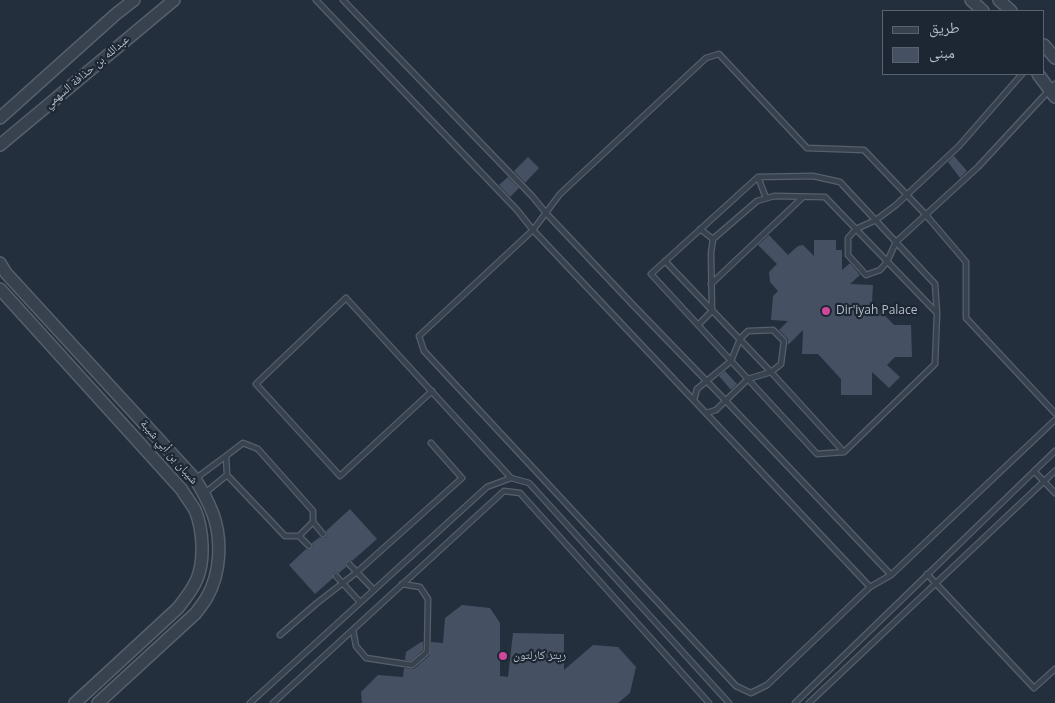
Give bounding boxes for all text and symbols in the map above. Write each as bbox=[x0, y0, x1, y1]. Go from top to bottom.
legend bbox=[882, 10, 1045, 75]
text: طريق bbox=[929, 17, 960, 37]
street label: عبدالله بن حذافة السهمي bbox=[42, 32, 132, 112]
text: مبنى bbox=[929, 42, 955, 62]
place label: Dir'iyah Palace bbox=[836, 304, 918, 318]
marker: Dir'iyah Palace bbox=[820, 305, 832, 317]
street label: شيبان بن أبي شيبة bbox=[137, 417, 201, 487]
place label: ريتز كارلتون bbox=[513, 649, 566, 663]
marker: ريتز كارلتون bbox=[497, 650, 509, 662]

